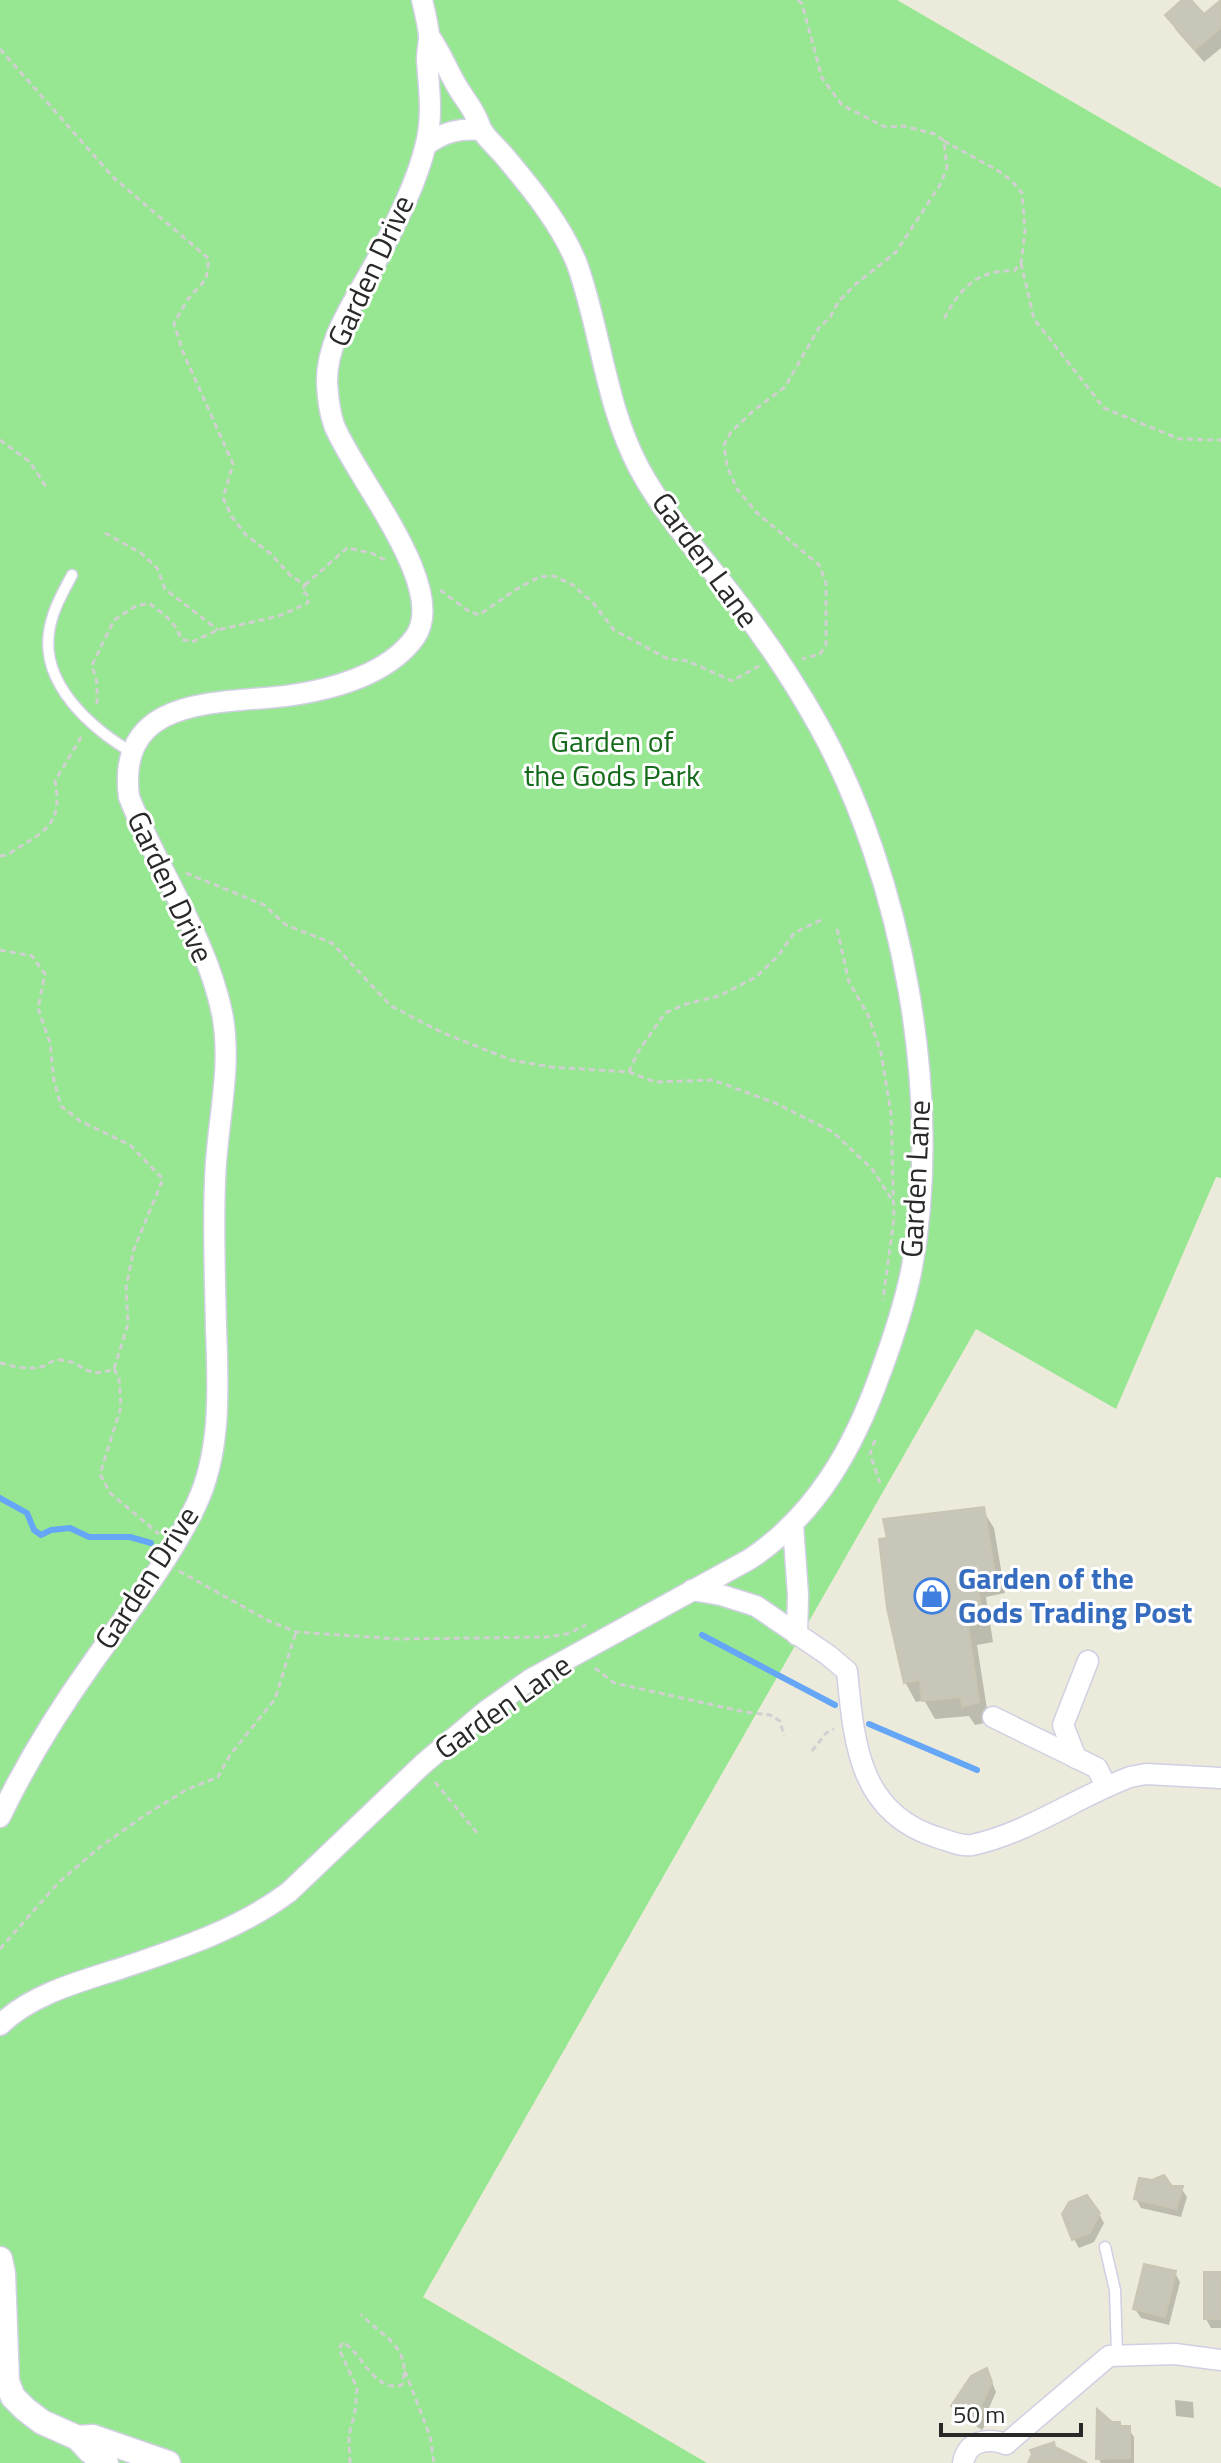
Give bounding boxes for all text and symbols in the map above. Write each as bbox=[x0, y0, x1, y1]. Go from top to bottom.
street label: Garden Drive bbox=[315, 187, 425, 354]
street label: Garden Lane bbox=[641, 482, 771, 637]
park label: Garden of the Gods Park bbox=[524, 718, 700, 798]
street label: Garden Drive bbox=[116, 803, 226, 970]
street label: Garden Lane bbox=[888, 1099, 942, 1259]
street label: Garden Drive bbox=[83, 1497, 210, 1658]
place label: Garden of the Gods Trading Post bbox=[958, 1555, 1192, 1635]
shop icon: Garden of the Gods Trading Post bbox=[913, 1577, 951, 1615]
street label: Garden Lane bbox=[425, 1642, 580, 1770]
scale bar bbox=[941, 2387, 1081, 2437]
text: 50 m bbox=[953, 2396, 1005, 2432]

